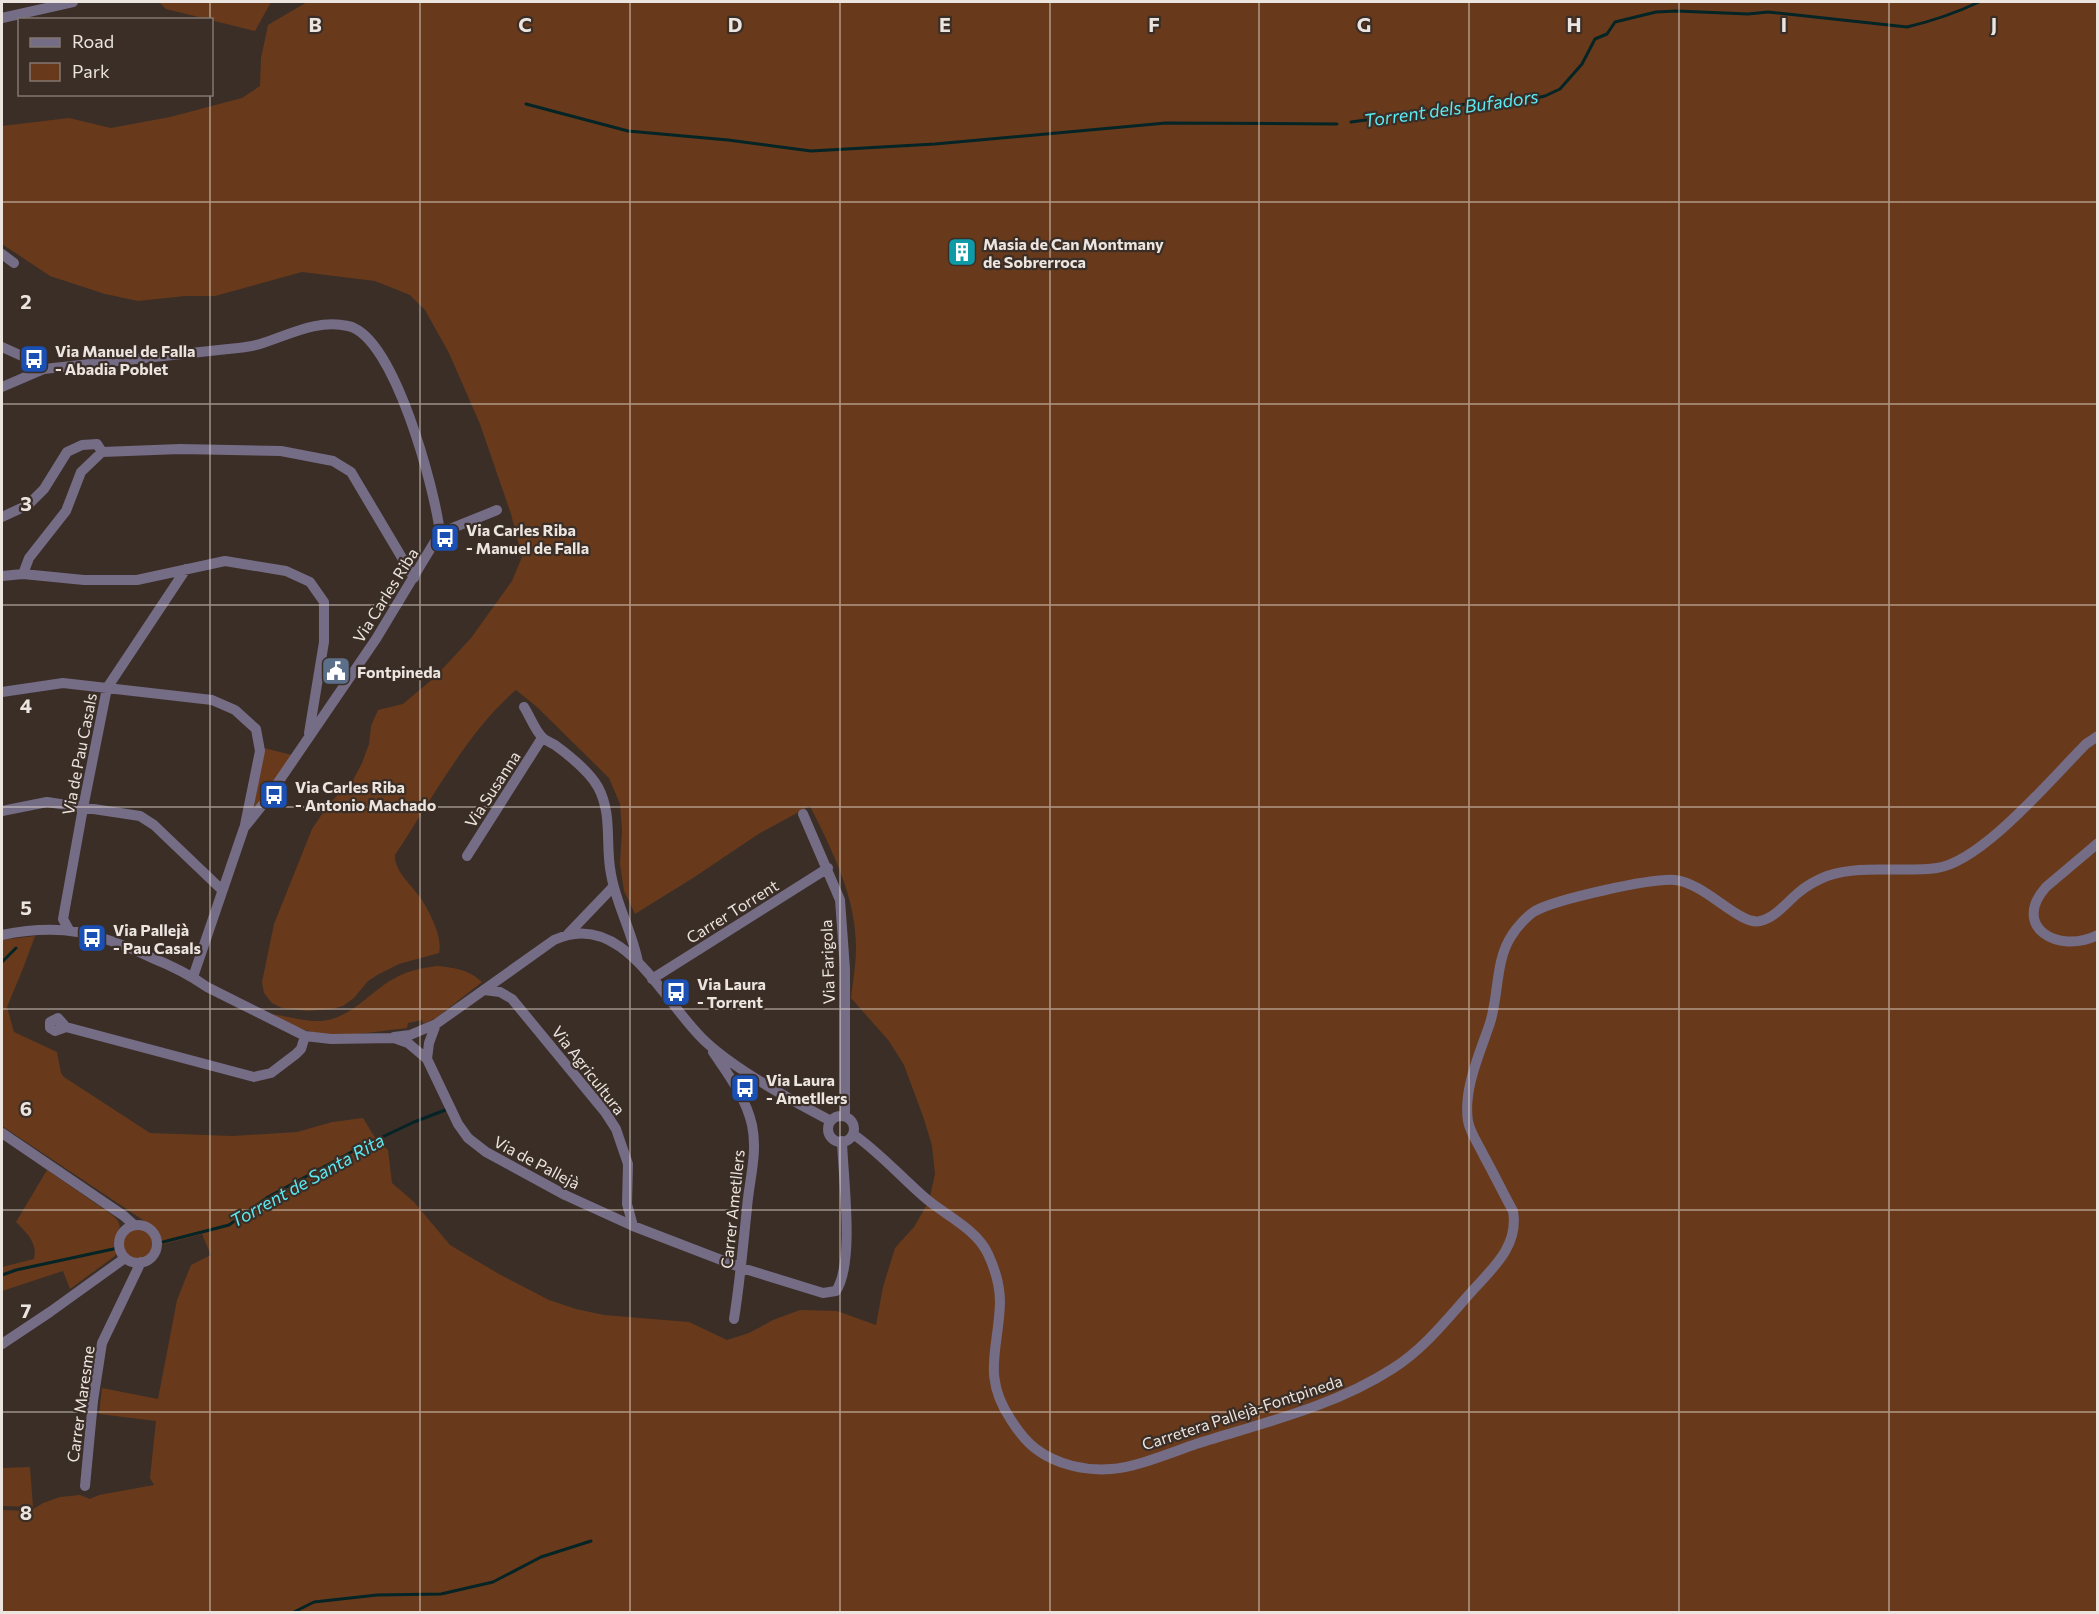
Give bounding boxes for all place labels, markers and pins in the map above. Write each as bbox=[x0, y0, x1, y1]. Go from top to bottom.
place label: Masia de Can Montmany de Sobrerroca bbox=[983, 234, 1164, 271]
building icon: Masia de Can Montmany de Sobrerroca bbox=[946, 236, 978, 268]
place label: Via Manuel de Falla - Abadia Poblet bbox=[55, 341, 196, 378]
bus stop icon: Via Manuel de Falla - Abadia Poblet bbox=[18, 343, 50, 375]
place label: Via Carles Riba - Manuel de Falla bbox=[466, 520, 589, 557]
bus stop icon: Via Carles Riba - Manuel de Falla bbox=[429, 522, 461, 554]
public building icon: Fontpineda bbox=[320, 655, 352, 687]
place label: Fontpineda bbox=[357, 662, 441, 681]
place label: Via Carles Riba - Antonio Machado bbox=[295, 777, 437, 814]
bus stop icon: Via Carles Riba - Antonio Machado bbox=[258, 779, 290, 811]
place label: Via Pallejà - Pau Casals bbox=[113, 920, 201, 957]
bus stop icon: Via Pallejà - Pau Casals bbox=[76, 922, 108, 954]
place label: Via Laura - Torrent bbox=[697, 974, 766, 1011]
bus stop icon: Via Laura - Torrent bbox=[660, 976, 692, 1008]
place label: Via Laura - Ametllers bbox=[766, 1070, 847, 1107]
bus stop icon: Via Laura - Ametllers bbox=[729, 1072, 761, 1104]

